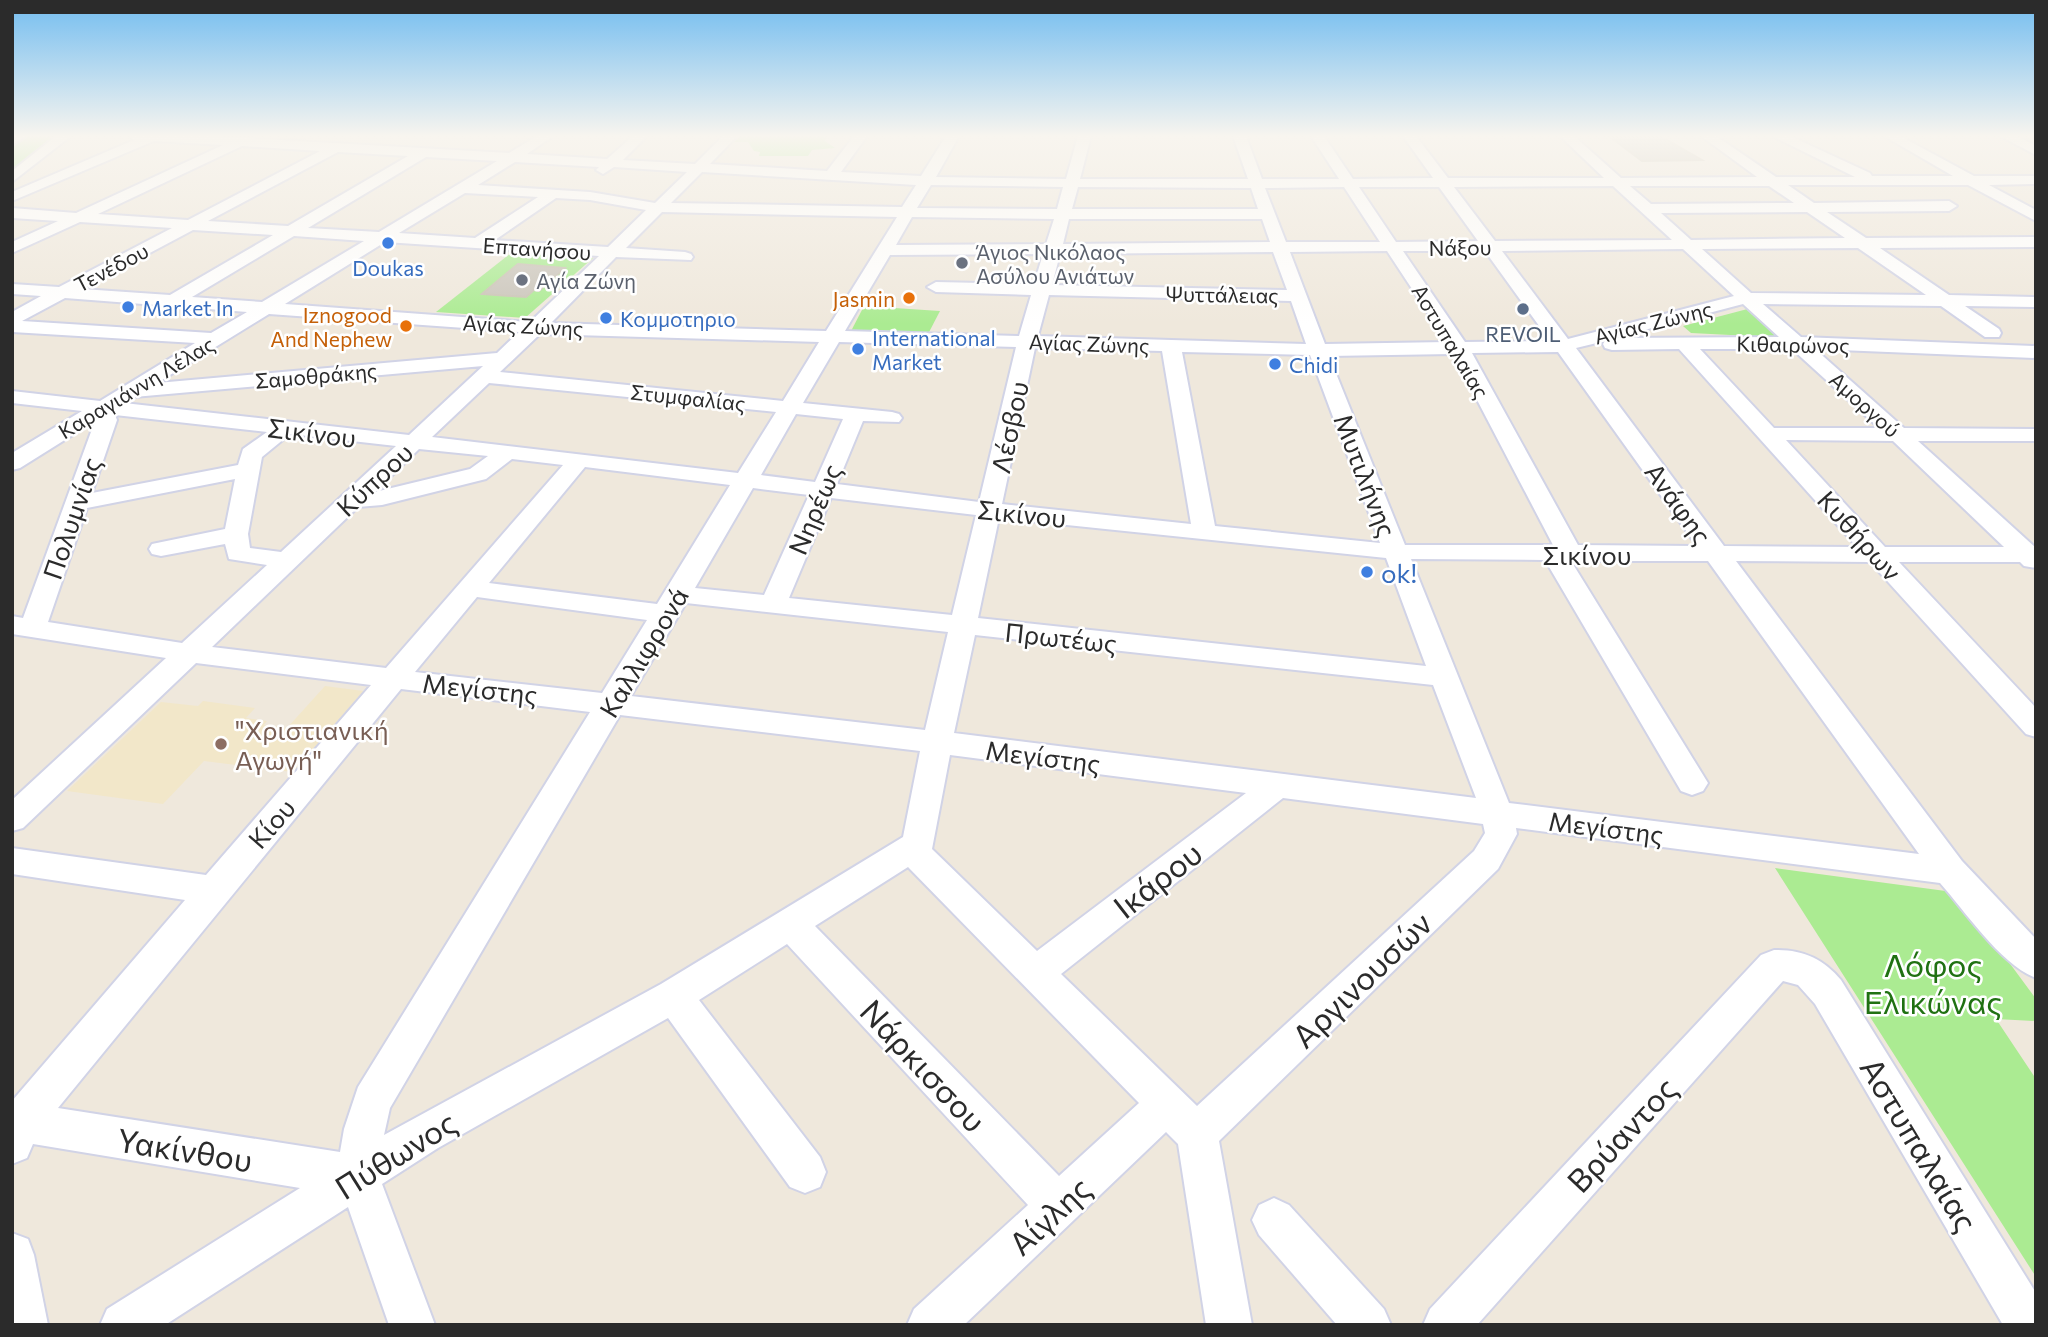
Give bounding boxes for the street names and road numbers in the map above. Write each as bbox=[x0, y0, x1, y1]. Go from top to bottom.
street label: Επτανήσου bbox=[482, 232, 592, 264]
street label: Νάξου bbox=[1428, 234, 1492, 260]
street label: Τενέδου bbox=[70, 237, 152, 297]
street label: Αστυπαλαίας bbox=[1407, 280, 1495, 402]
street label: Ψυττάλειας bbox=[1165, 281, 1279, 307]
street label: Αγίας Ζώνης bbox=[1591, 295, 1715, 349]
street label: Αγίας Ζώνης bbox=[462, 309, 584, 341]
street label: Αγίας Ζώνης bbox=[1028, 328, 1150, 358]
street label: Καραγιάννη Λέλας bbox=[54, 331, 218, 443]
street label: Κιθαιρώνος bbox=[1736, 331, 1850, 357]
street label: Σαμοθράκης bbox=[254, 357, 378, 393]
street label: Αμοργού bbox=[1825, 366, 1905, 442]
street label: Λέσβου bbox=[984, 378, 1034, 476]
street label: Στυμφαλίας bbox=[629, 379, 747, 415]
street label: Μυτιλήνης bbox=[1328, 409, 1404, 541]
street label: Σικίνου bbox=[266, 411, 358, 453]
street label: Κύπρου bbox=[329, 436, 419, 522]
street label: Πολυμνίας bbox=[36, 453, 106, 583]
street label: Ανάφης bbox=[1639, 457, 1719, 549]
street label: Νηρέως bbox=[781, 459, 847, 559]
street label: Κυθήρων bbox=[1812, 484, 1908, 586]
street label: Σικίνου bbox=[976, 493, 1068, 533]
street label: Σικίνου bbox=[1543, 539, 1631, 570]
street label: Καλλιφρονά bbox=[592, 581, 694, 723]
street label: Πρωτέως bbox=[1004, 616, 1118, 658]
street label: Μεγίστης bbox=[421, 667, 539, 709]
street label: Μεγίστης bbox=[984, 734, 1102, 778]
street label: Κίου bbox=[241, 792, 301, 854]
street label: Μεγίστης bbox=[1547, 805, 1665, 849]
street label: Ικάρου bbox=[1105, 832, 1209, 926]
street label: Αργινουσών bbox=[1283, 903, 1439, 1055]
street label: Νάρκισσου bbox=[853, 990, 995, 1140]
street label: Αστυπαλαίας bbox=[1852, 1050, 1988, 1238]
street label: Βρύαντος bbox=[1557, 1068, 1685, 1200]
street label: Πύθωνος bbox=[327, 1101, 463, 1207]
street label: Υακίνθου bbox=[115, 1119, 255, 1179]
street label: Αίγλης bbox=[1000, 1167, 1098, 1263]

